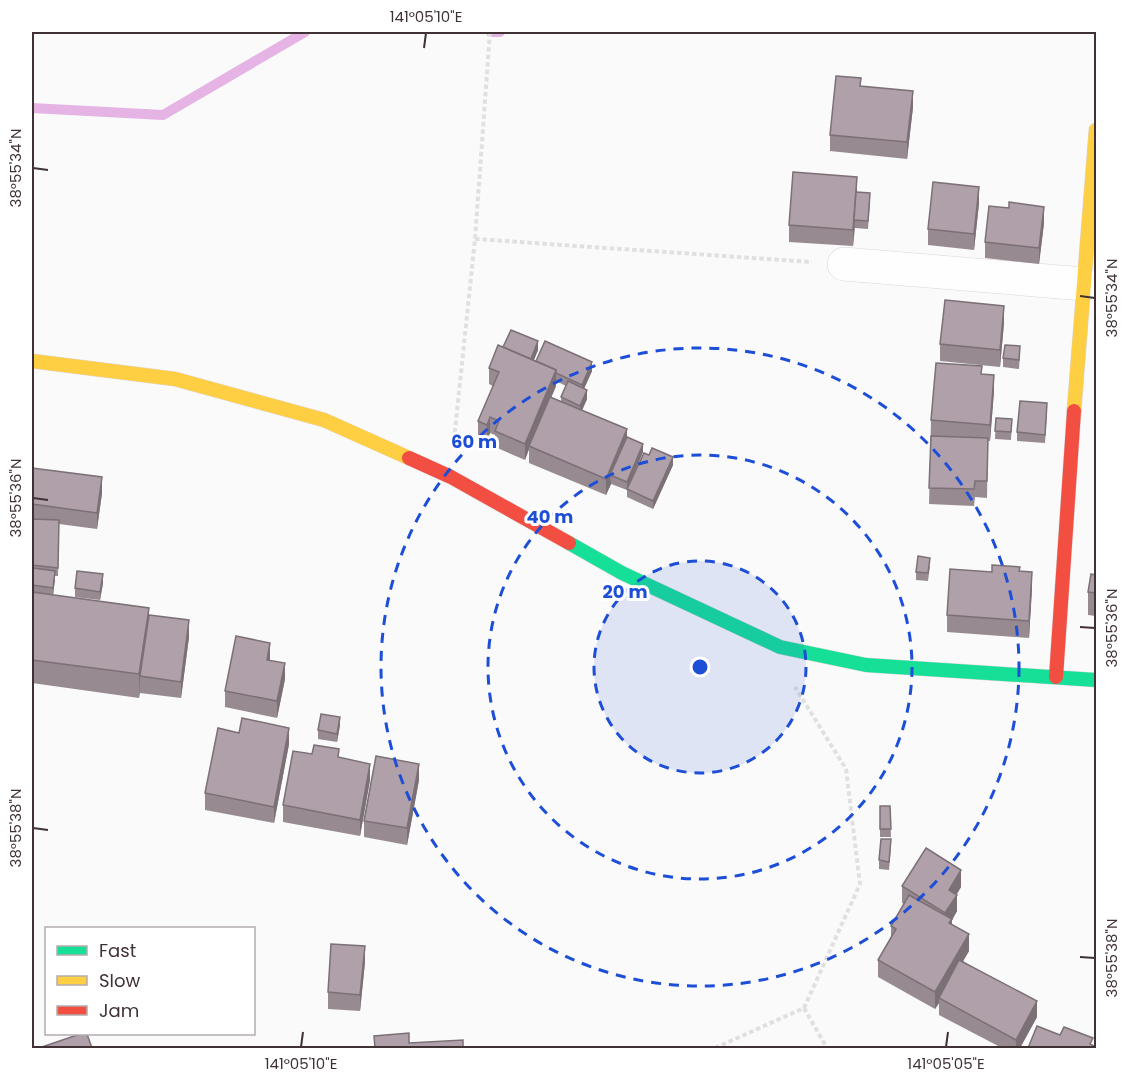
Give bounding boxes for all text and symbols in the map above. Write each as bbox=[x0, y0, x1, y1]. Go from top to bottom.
text: 141°05'10"E bbox=[390, 6, 462, 27]
text: 38°55'34"N bbox=[5, 129, 26, 207]
text: 38°55'34"N bbox=[1101, 259, 1122, 337]
text: 60 m bbox=[451, 429, 497, 454]
text: 38°55'36"N bbox=[5, 459, 26, 537]
text: 40 m bbox=[527, 504, 573, 529]
text: 20 m bbox=[603, 579, 647, 604]
text: 38°55'36"N bbox=[1101, 589, 1122, 667]
centre of rings bbox=[690, 657, 710, 677]
text: 38°55'38"N bbox=[5, 789, 26, 867]
text: 38°55'38"N bbox=[1101, 919, 1122, 997]
legend bbox=[45, 927, 255, 1035]
text: Fast bbox=[99, 938, 136, 963]
text: Slow bbox=[99, 968, 141, 993]
text: Jam bbox=[99, 998, 139, 1023]
text: 141°05'10"E bbox=[265, 1053, 337, 1074]
text: 141°05'05"E bbox=[907, 1053, 985, 1074]

